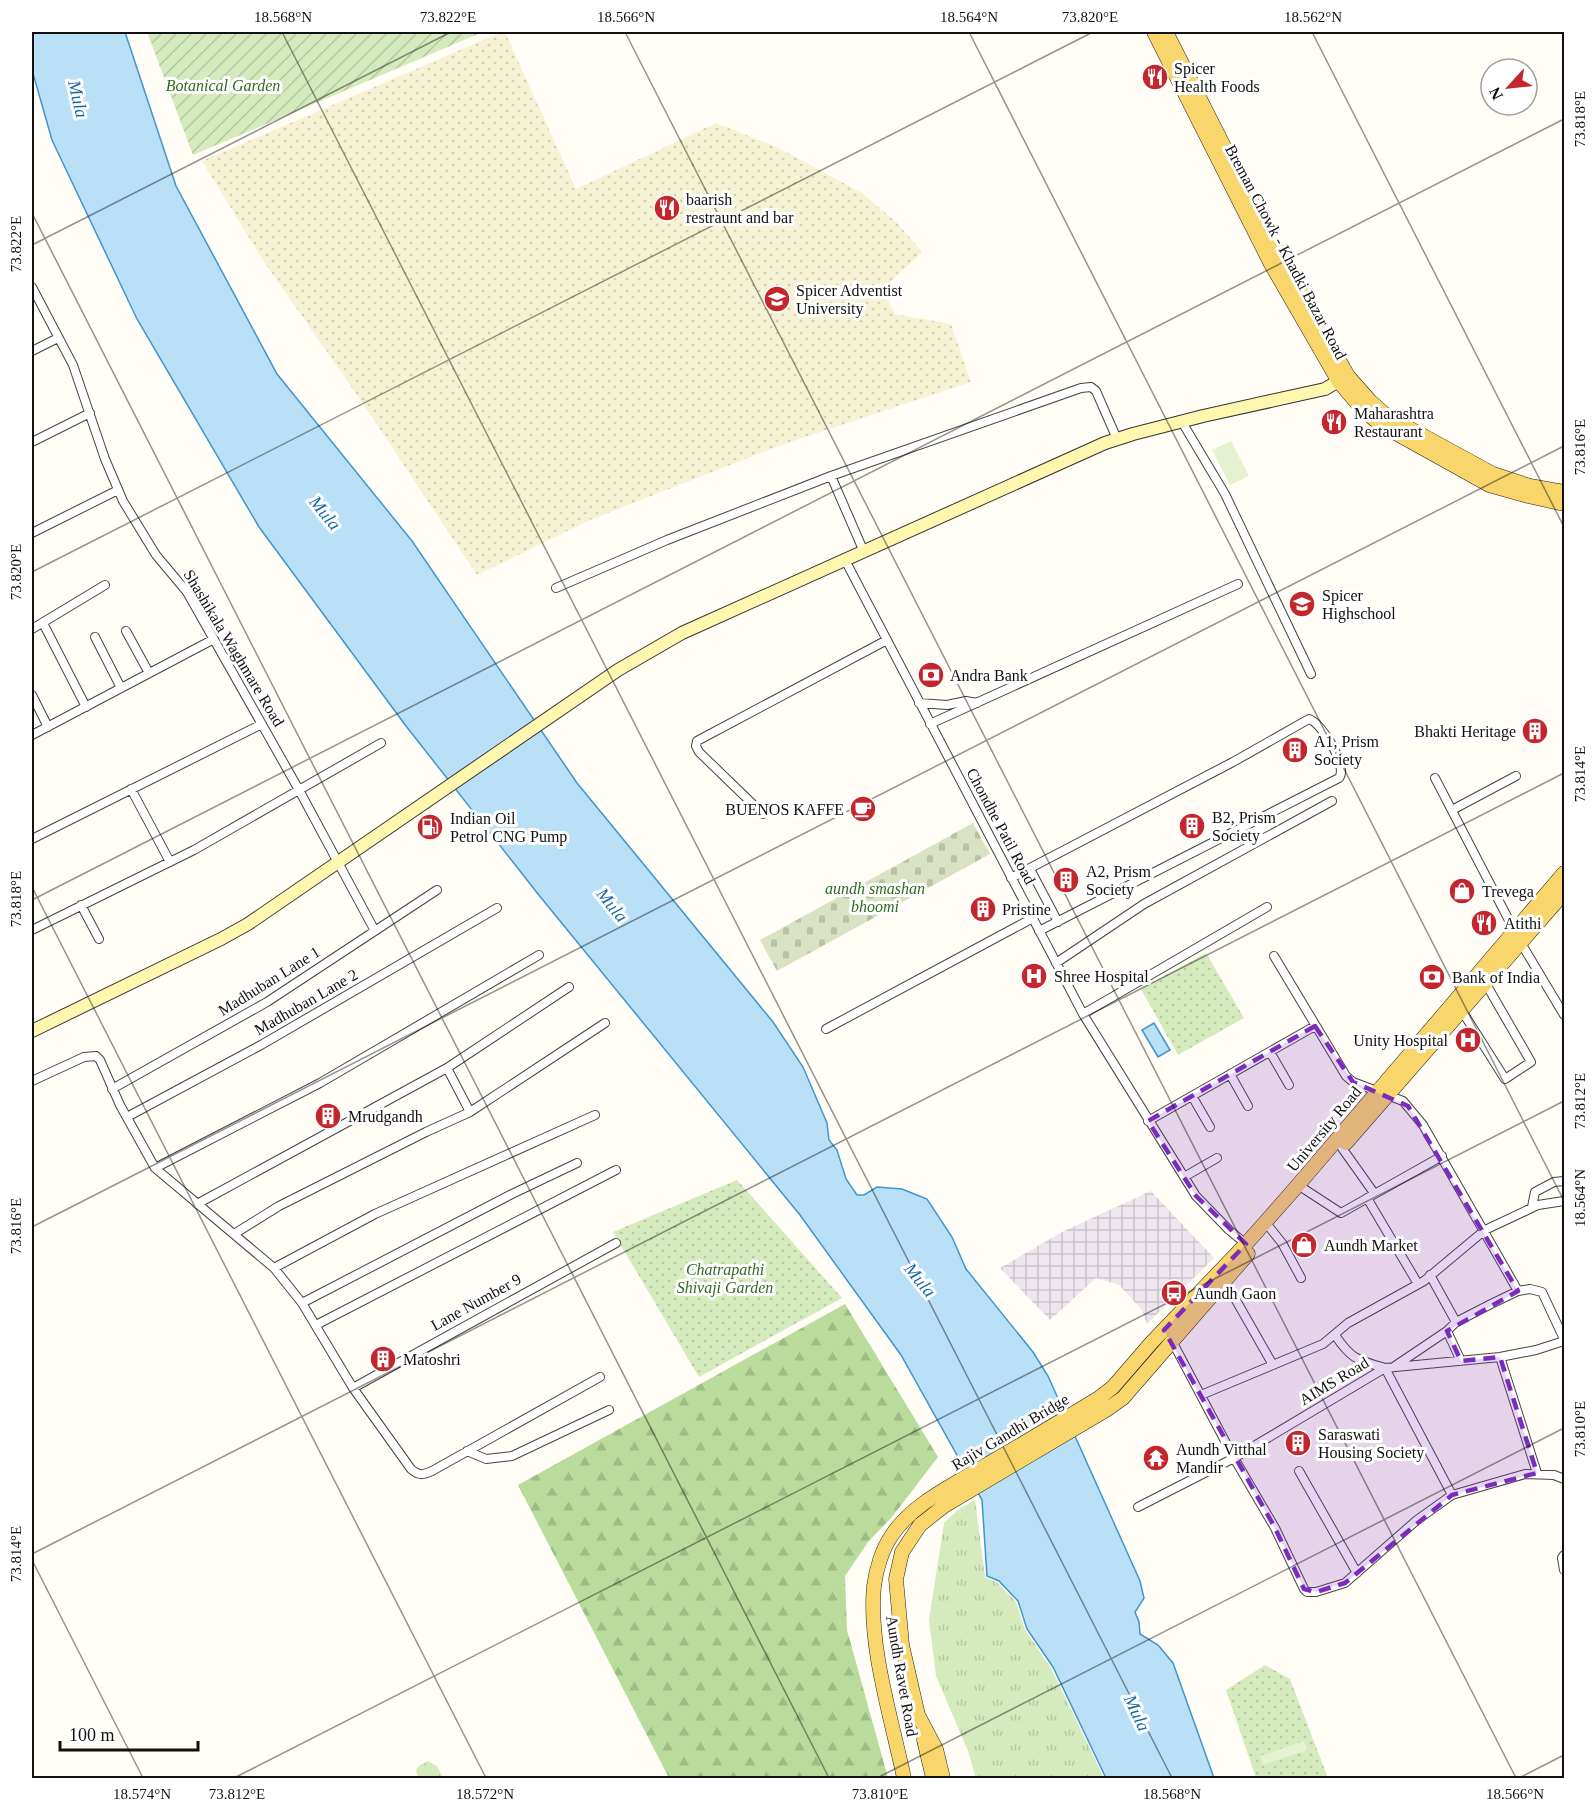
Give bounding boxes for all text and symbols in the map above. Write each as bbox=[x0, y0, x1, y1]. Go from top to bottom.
text: 18.568°N bbox=[254, 9, 312, 25]
text: 73.822°E bbox=[420, 9, 476, 25]
text: 18.566°N bbox=[597, 9, 655, 25]
text: 18.564°N bbox=[940, 9, 998, 25]
text: 73.820°E bbox=[1062, 9, 1118, 25]
text: 18.562°N bbox=[1284, 9, 1342, 25]
north arrow bbox=[1479, 57, 1539, 117]
place label: Spicer Health Foods bbox=[1174, 60, 1260, 95]
restaurant icon: Spicer Health Foods bbox=[1140, 62, 1170, 92]
water label: Mula bbox=[64, 77, 92, 120]
park label: Botanical Garden bbox=[166, 77, 280, 94]
text: N bbox=[1486, 84, 1506, 103]
text: 73.818°E bbox=[1572, 91, 1588, 147]
street label: Breman Chowk - Khadki Bazar Road bbox=[1222, 142, 1350, 362]
place label: baarish restraunt and bar bbox=[686, 191, 794, 226]
restaurant icon: baarish restraunt and bar bbox=[652, 193, 682, 223]
text: 73.822°E bbox=[8, 216, 24, 272]
place label: Spicer Adventist University bbox=[796, 282, 903, 318]
school or university icon: Spicer Adventist University bbox=[762, 284, 792, 314]
place label: Maharashtra Restaurant bbox=[1354, 405, 1434, 440]
restaurant icon: Maharashtra Restaurant bbox=[1319, 407, 1349, 437]
text: 73.816°E bbox=[1572, 419, 1588, 475]
water label: Mula bbox=[305, 491, 345, 534]
text: 73.820°E bbox=[8, 544, 24, 600]
street label: Shashikala Waghmare Road bbox=[180, 567, 288, 730]
place label: Spicer Highschool bbox=[1322, 587, 1396, 623]
school or university icon: Spicer Highschool bbox=[1287, 589, 1317, 619]
bank icon: Andra Bank bbox=[916, 660, 946, 690]
place label: Andra Bank bbox=[950, 667, 1028, 684]
building icon: Bhakti Heritage bbox=[1520, 716, 1550, 746]
place label: Bhakti Heritage bbox=[1414, 723, 1516, 741]
place label: A1, Prism Society bbox=[1314, 733, 1379, 769]
building icon: A1, Prism Society bbox=[1280, 735, 1310, 765]
text: 73.814°E bbox=[1572, 746, 1588, 802]
street label: Chondhe Patil Road bbox=[963, 765, 1039, 887]
cafe icon: BUENOS KAFFE bbox=[848, 794, 878, 824]
place label: BUENOS KAFFE bbox=[725, 801, 844, 818]
place label: B2, Prism Society bbox=[1212, 809, 1277, 845]
place label: Indian Oil Petrol CNG Pump bbox=[450, 810, 567, 846]
building icon: B2, Prism Society bbox=[1177, 811, 1207, 841]
fuel station icon: Indian Oil Petrol CNG Pump bbox=[415, 812, 445, 842]
place label: A2, Prism Society bbox=[1086, 863, 1151, 899]
building icon: A2, Prism Society bbox=[1051, 865, 1081, 895]
text: 73.818°E bbox=[8, 871, 24, 927]
shop icon: Trevega bbox=[1447, 876, 1477, 906]
park label: aundh smashan bhoomi bbox=[825, 880, 925, 915]
water label: Mula bbox=[592, 883, 632, 926]
place label: Trevega bbox=[1482, 883, 1534, 901]
building icon: Pristine bbox=[968, 894, 998, 924]
place label: Pristine bbox=[1002, 901, 1051, 918]
restaurant icon: Atithi bbox=[1469, 908, 1499, 938]
place label: Atithi bbox=[1504, 915, 1542, 932]
street label: Madhuban Lane 1 bbox=[215, 943, 323, 1019]
hospital icon: Shree Hospital bbox=[1019, 961, 1049, 991]
bank icon: Bank of India bbox=[1417, 962, 1447, 992]
street label: Madhuban Lane 2 bbox=[251, 966, 361, 1038]
place label: Shree Hospital bbox=[1054, 968, 1149, 986]
place label: Bank of India bbox=[1452, 969, 1540, 986]
hospital icon: Unity Hospital bbox=[1453, 1025, 1483, 1055]
place label: Unity Hospital bbox=[1353, 1032, 1449, 1050]
text: 73.812°E bbox=[1572, 1073, 1588, 1129]
street label: University Road bbox=[1284, 1083, 1365, 1175]
building icon: Mrudgandh bbox=[313, 1101, 343, 1131]
place label: Mrudgandh bbox=[348, 1108, 423, 1126]
text: 18.564°N bbox=[1572, 1169, 1588, 1227]
text: 73.816°E bbox=[8, 1198, 24, 1254]
shop icon: Aundh Market bbox=[1289, 1230, 1319, 1260]
place label: Aundh Market bbox=[1324, 1237, 1418, 1254]
water label: Mula bbox=[900, 1258, 940, 1301]
park label: Chatrapathi Shivaji Garden bbox=[677, 1261, 773, 1297]
street label: Lane Number 9 bbox=[428, 1270, 524, 1334]
bus stop icon: Aundh Gaon bbox=[1159, 1278, 1189, 1308]
place label: Aundh Gaon bbox=[1194, 1285, 1276, 1302]
building icon: Matoshri bbox=[368, 1344, 398, 1374]
place label: Matoshri bbox=[403, 1351, 461, 1368]
street label: AIMS Road bbox=[1296, 1354, 1372, 1408]
street label: Rajiv Gandhi Bridge bbox=[948, 1390, 1072, 1474]
text: 73.810°E bbox=[1572, 1401, 1588, 1457]
place label: Saraswati Housing Society bbox=[1318, 1426, 1424, 1462]
building icon: Saraswati Housing Society bbox=[1283, 1428, 1313, 1458]
place label: Aundh Vitthal Mandir bbox=[1176, 1441, 1267, 1476]
temple icon: Aundh Vitthal Mandir bbox=[1141, 1443, 1171, 1473]
text: 73.814°E bbox=[8, 1526, 24, 1582]
street label: Aundh Ravet Road bbox=[883, 1614, 921, 1738]
water label: Mula bbox=[1119, 1691, 1154, 1734]
scale bar bbox=[60, 1714, 198, 1752]
text: 100 m bbox=[69, 1725, 115, 1745]
text: 18.574°N bbox=[113, 1786, 171, 1802]
text: 73.812°E bbox=[209, 1786, 265, 1802]
text: 18.572°N bbox=[456, 1786, 514, 1802]
text: 73.810°E bbox=[852, 1786, 908, 1802]
text: 18.568°N bbox=[1143, 1786, 1201, 1802]
text: 18.566°N bbox=[1486, 1786, 1544, 1802]

